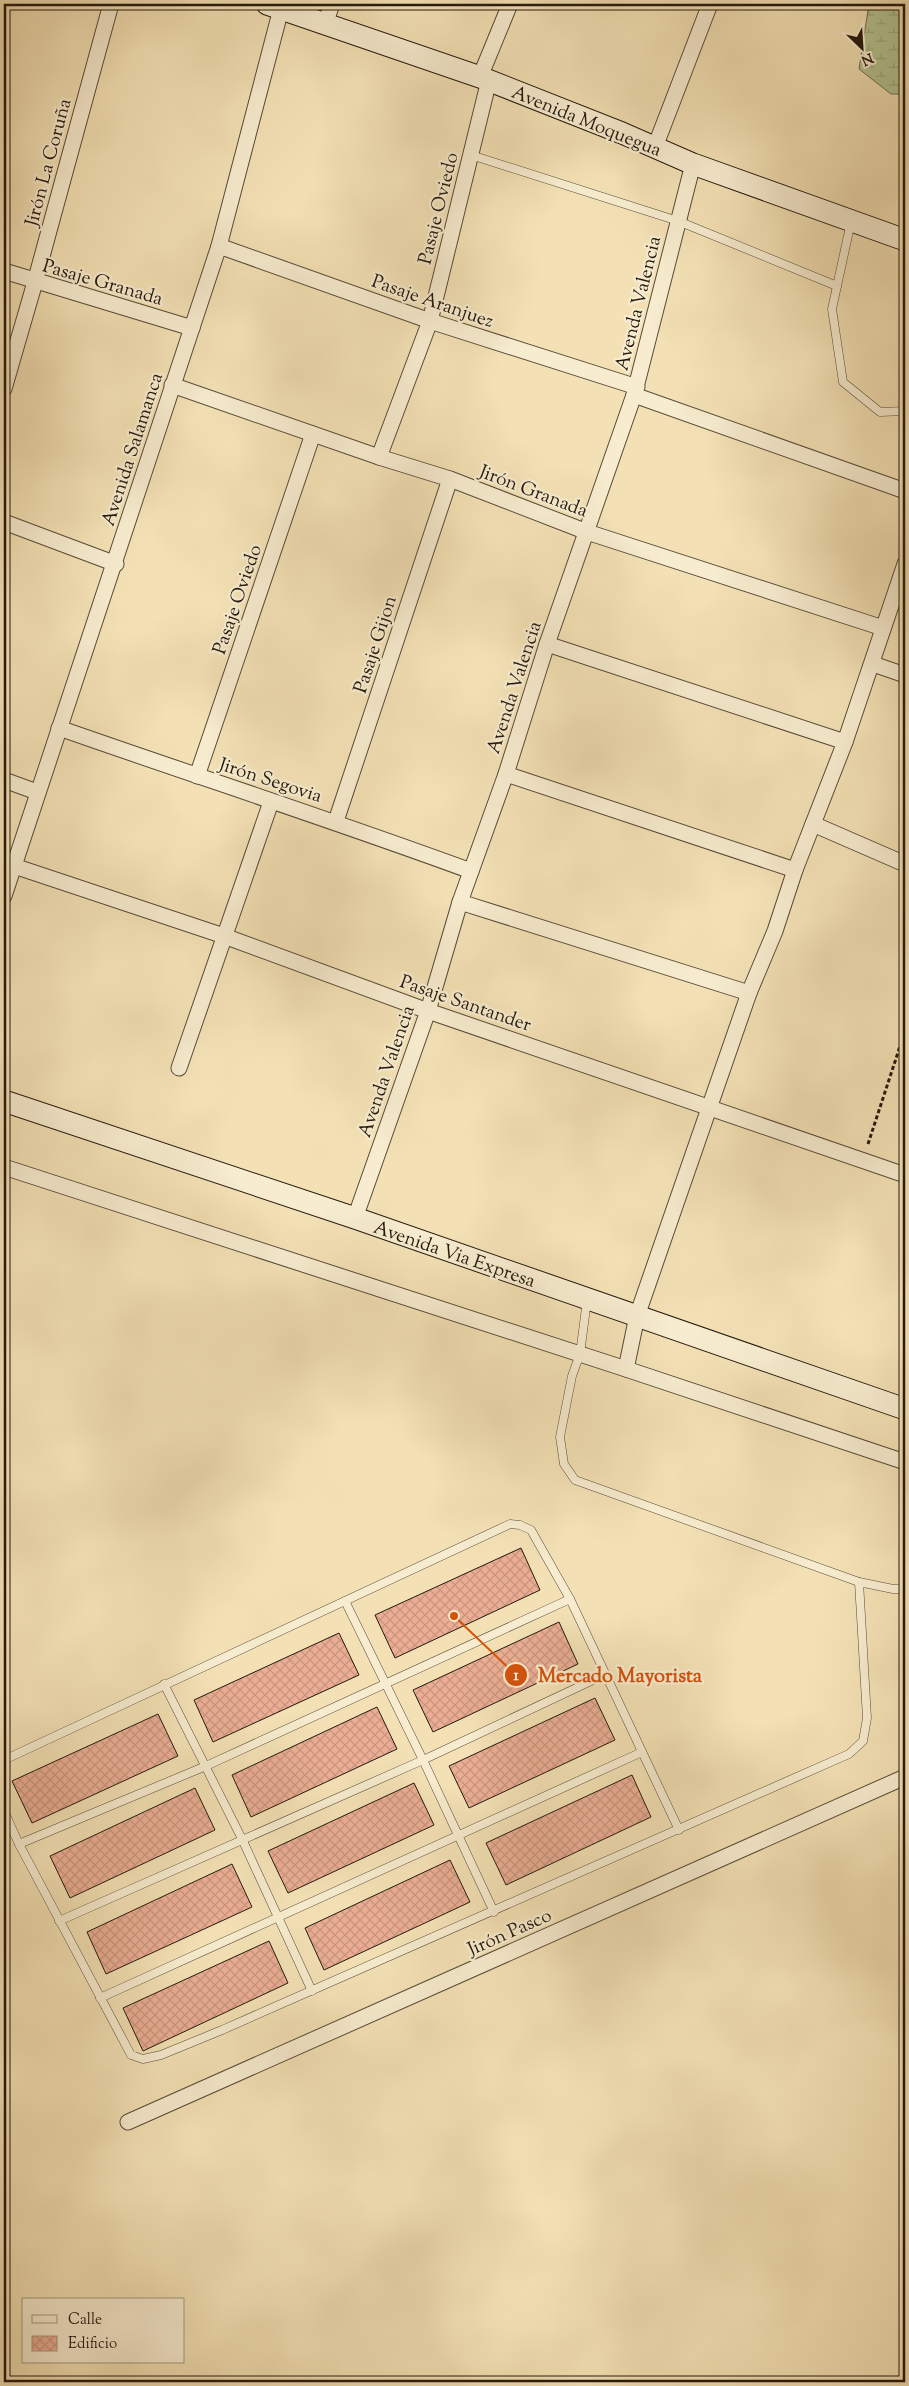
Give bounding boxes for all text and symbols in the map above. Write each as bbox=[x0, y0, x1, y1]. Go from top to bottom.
north arrow bbox=[836, 22, 886, 72]
text: N bbox=[857, 47, 876, 69]
street label: Avenida Moquegua bbox=[507, 80, 665, 165]
street label: Jirón La Coruña bbox=[19, 96, 79, 230]
street label: Pasaje Oviedo bbox=[412, 150, 466, 267]
street label: Avenda Valencia bbox=[610, 233, 669, 374]
street label: Pasaje Granada bbox=[39, 253, 166, 314]
street label: Pasaje Aranjuez bbox=[368, 269, 497, 336]
street label: Avenida Salamanca bbox=[96, 369, 171, 530]
street label: Jirón Granada bbox=[474, 459, 591, 525]
street label: Pasaje Oviedo bbox=[207, 541, 270, 658]
street label: Pasaje Gijon bbox=[348, 592, 405, 697]
street label: Avenda Valencia bbox=[481, 618, 550, 758]
street label: Jirón Segovia bbox=[214, 752, 325, 811]
street label: Pasaje Santander bbox=[396, 969, 535, 1039]
street label: Avenda Valencia bbox=[352, 1002, 423, 1141]
street label: Avenida Via Expresa bbox=[370, 1215, 539, 1296]
callout: Mercado Mayorista bbox=[503, 1657, 712, 1692]
text: Mercado Mayorista bbox=[538, 1663, 703, 1692]
text: 1 bbox=[513, 1666, 519, 1687]
street label: Jirón Pasco bbox=[463, 1903, 556, 1964]
legend bbox=[22, 2298, 185, 2364]
text: Calle bbox=[68, 2310, 102, 2331]
text: Edificio bbox=[68, 2334, 117, 2355]

